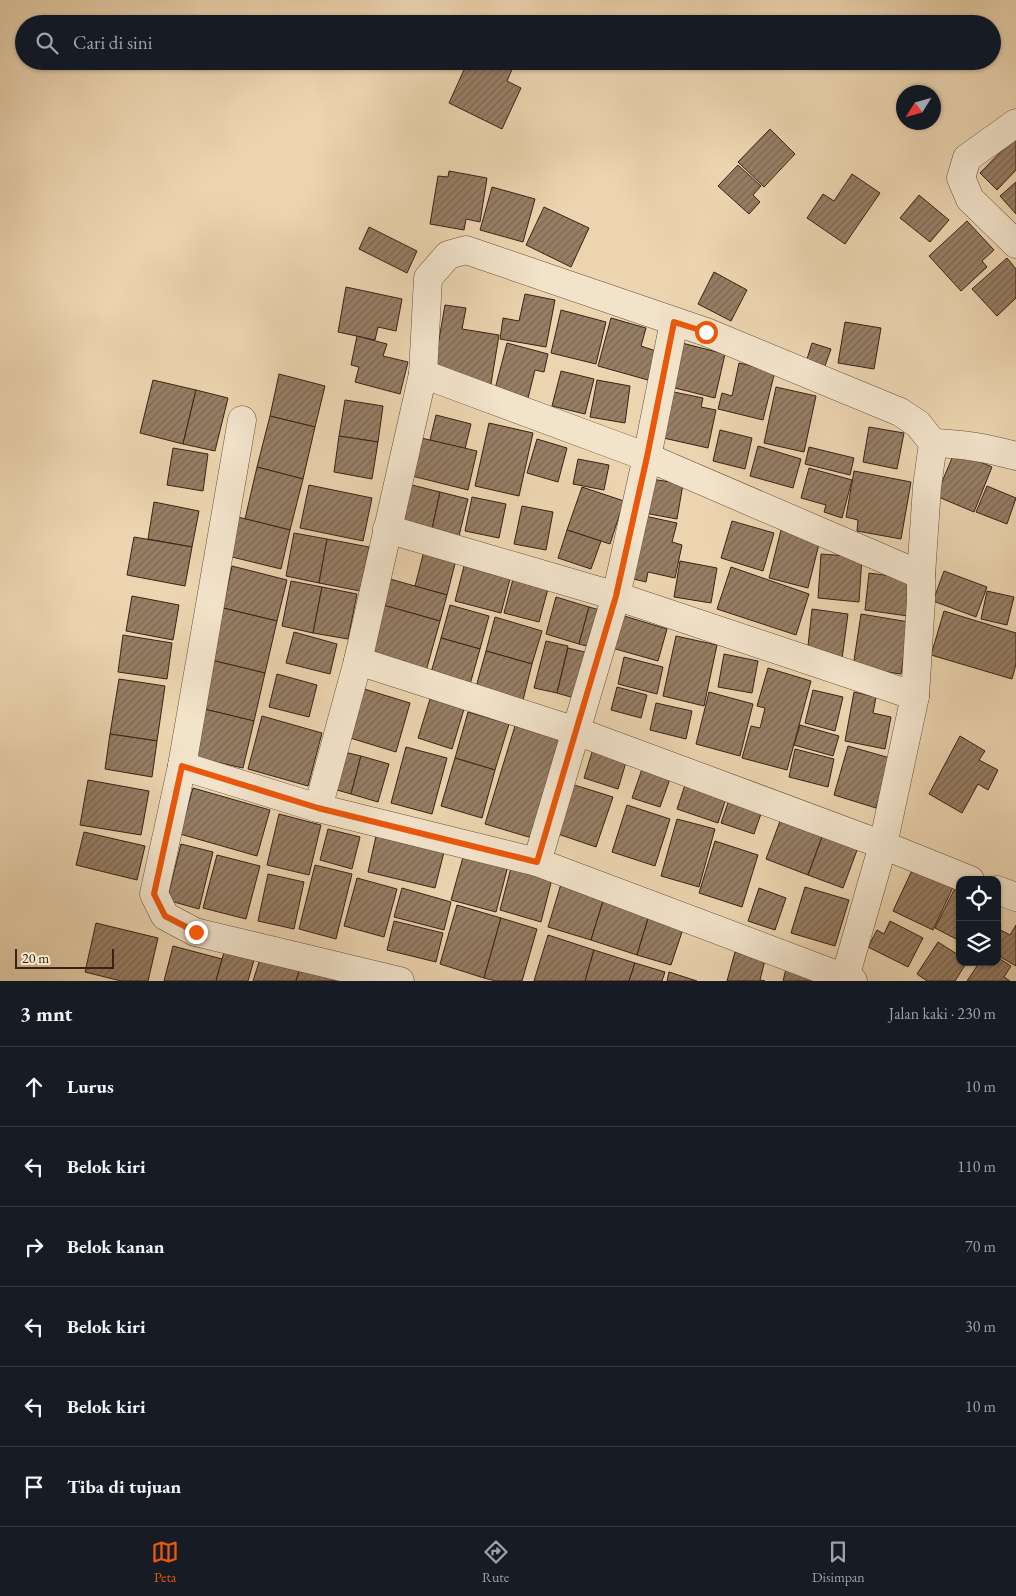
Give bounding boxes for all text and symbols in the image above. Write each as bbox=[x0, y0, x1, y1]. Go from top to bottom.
search box bbox=[15, 15, 1001, 70]
icon: search bbox=[33, 29, 61, 57]
text: Cari di sini bbox=[73, 30, 152, 55]
north arrow bbox=[896, 85, 941, 130]
route start bbox=[695, 321, 718, 344]
map controls bbox=[956, 876, 1001, 966]
button: locate bbox=[956, 876, 1001, 921]
route end bbox=[185, 921, 208, 944]
button: layers bbox=[956, 921, 1001, 966]
scale bar bbox=[15, 946, 114, 969]
text: 20 m bbox=[22, 949, 49, 967]
text: 3 mnt bbox=[20, 1000, 72, 1027]
text: Jalan kaki · 230 m bbox=[889, 1003, 996, 1024]
icon: ahead bbox=[20, 1073, 48, 1101]
text: Lurus bbox=[67, 1074, 114, 1099]
text: 10 m bbox=[965, 1076, 996, 1097]
icon: left bbox=[20, 1153, 48, 1181]
text: Belok kiri bbox=[67, 1154, 146, 1179]
text: 110 m bbox=[957, 1156, 996, 1177]
icon: right bbox=[20, 1233, 48, 1261]
text: Belok kanan bbox=[67, 1234, 165, 1259]
text: 70 m bbox=[965, 1236, 996, 1257]
icon: left bbox=[20, 1313, 48, 1341]
text: Belok kiri bbox=[67, 1314, 146, 1339]
text: 30 m bbox=[965, 1316, 996, 1337]
icon: left bbox=[20, 1393, 48, 1421]
text: Belok kiri bbox=[67, 1394, 146, 1419]
text: 10 m bbox=[965, 1396, 996, 1417]
icon: arrive bbox=[20, 1473, 48, 1501]
text: Tiba di tujuan bbox=[67, 1474, 181, 1499]
tab: Peta bbox=[151, 1538, 179, 1586]
tab: Rute bbox=[482, 1538, 510, 1586]
tab: Disimpan bbox=[812, 1538, 865, 1586]

